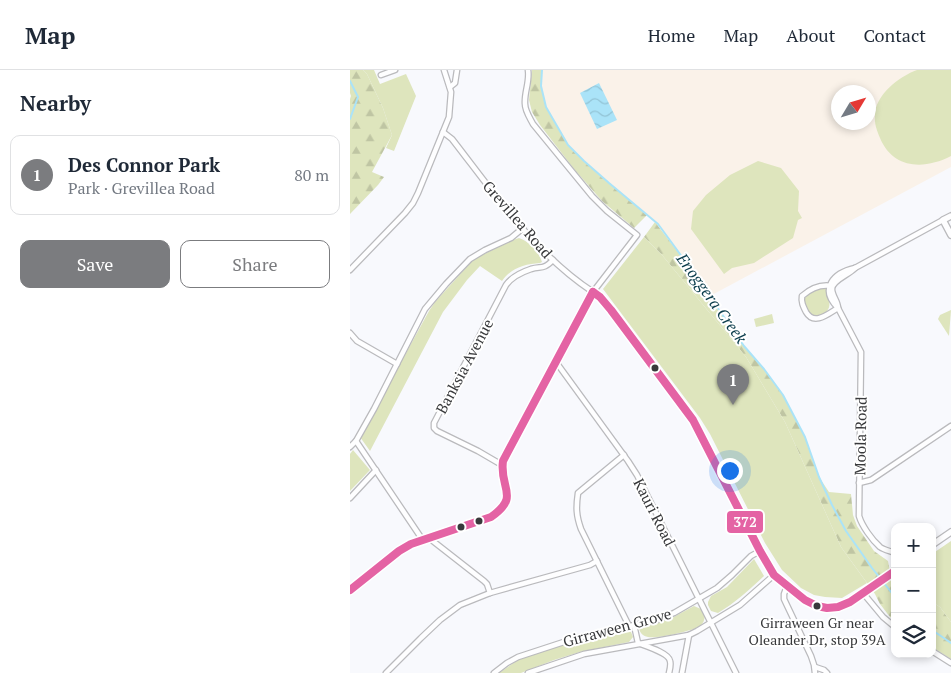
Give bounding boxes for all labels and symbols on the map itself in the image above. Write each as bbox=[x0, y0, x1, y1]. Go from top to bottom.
north arrow bbox=[831, 85, 876, 130]
street label: Grevillea Road bbox=[479, 176, 557, 262]
water label: Enoggera Creek bbox=[671, 248, 752, 348]
street label: Banksia Avenue bbox=[431, 315, 497, 417]
unlabelled marker bbox=[650, 363, 660, 373]
pin: 1 bbox=[717, 364, 749, 405]
street label: Moola Road bbox=[849, 396, 871, 476]
your location bbox=[717, 458, 743, 484]
street label: Kauri Road bbox=[629, 475, 681, 549]
line badge: 372 bbox=[726, 510, 764, 534]
text: 372 bbox=[733, 512, 757, 531]
unlabelled marker bbox=[474, 516, 484, 526]
unlabelled marker bbox=[456, 522, 466, 532]
marker: Girraween Gr near Oleander Dr, stop 39A bbox=[812, 601, 822, 611]
street label: Girraween Grove bbox=[561, 603, 673, 651]
place label: Girraween Gr near Oleander Dr, stop 39A bbox=[749, 613, 886, 649]

